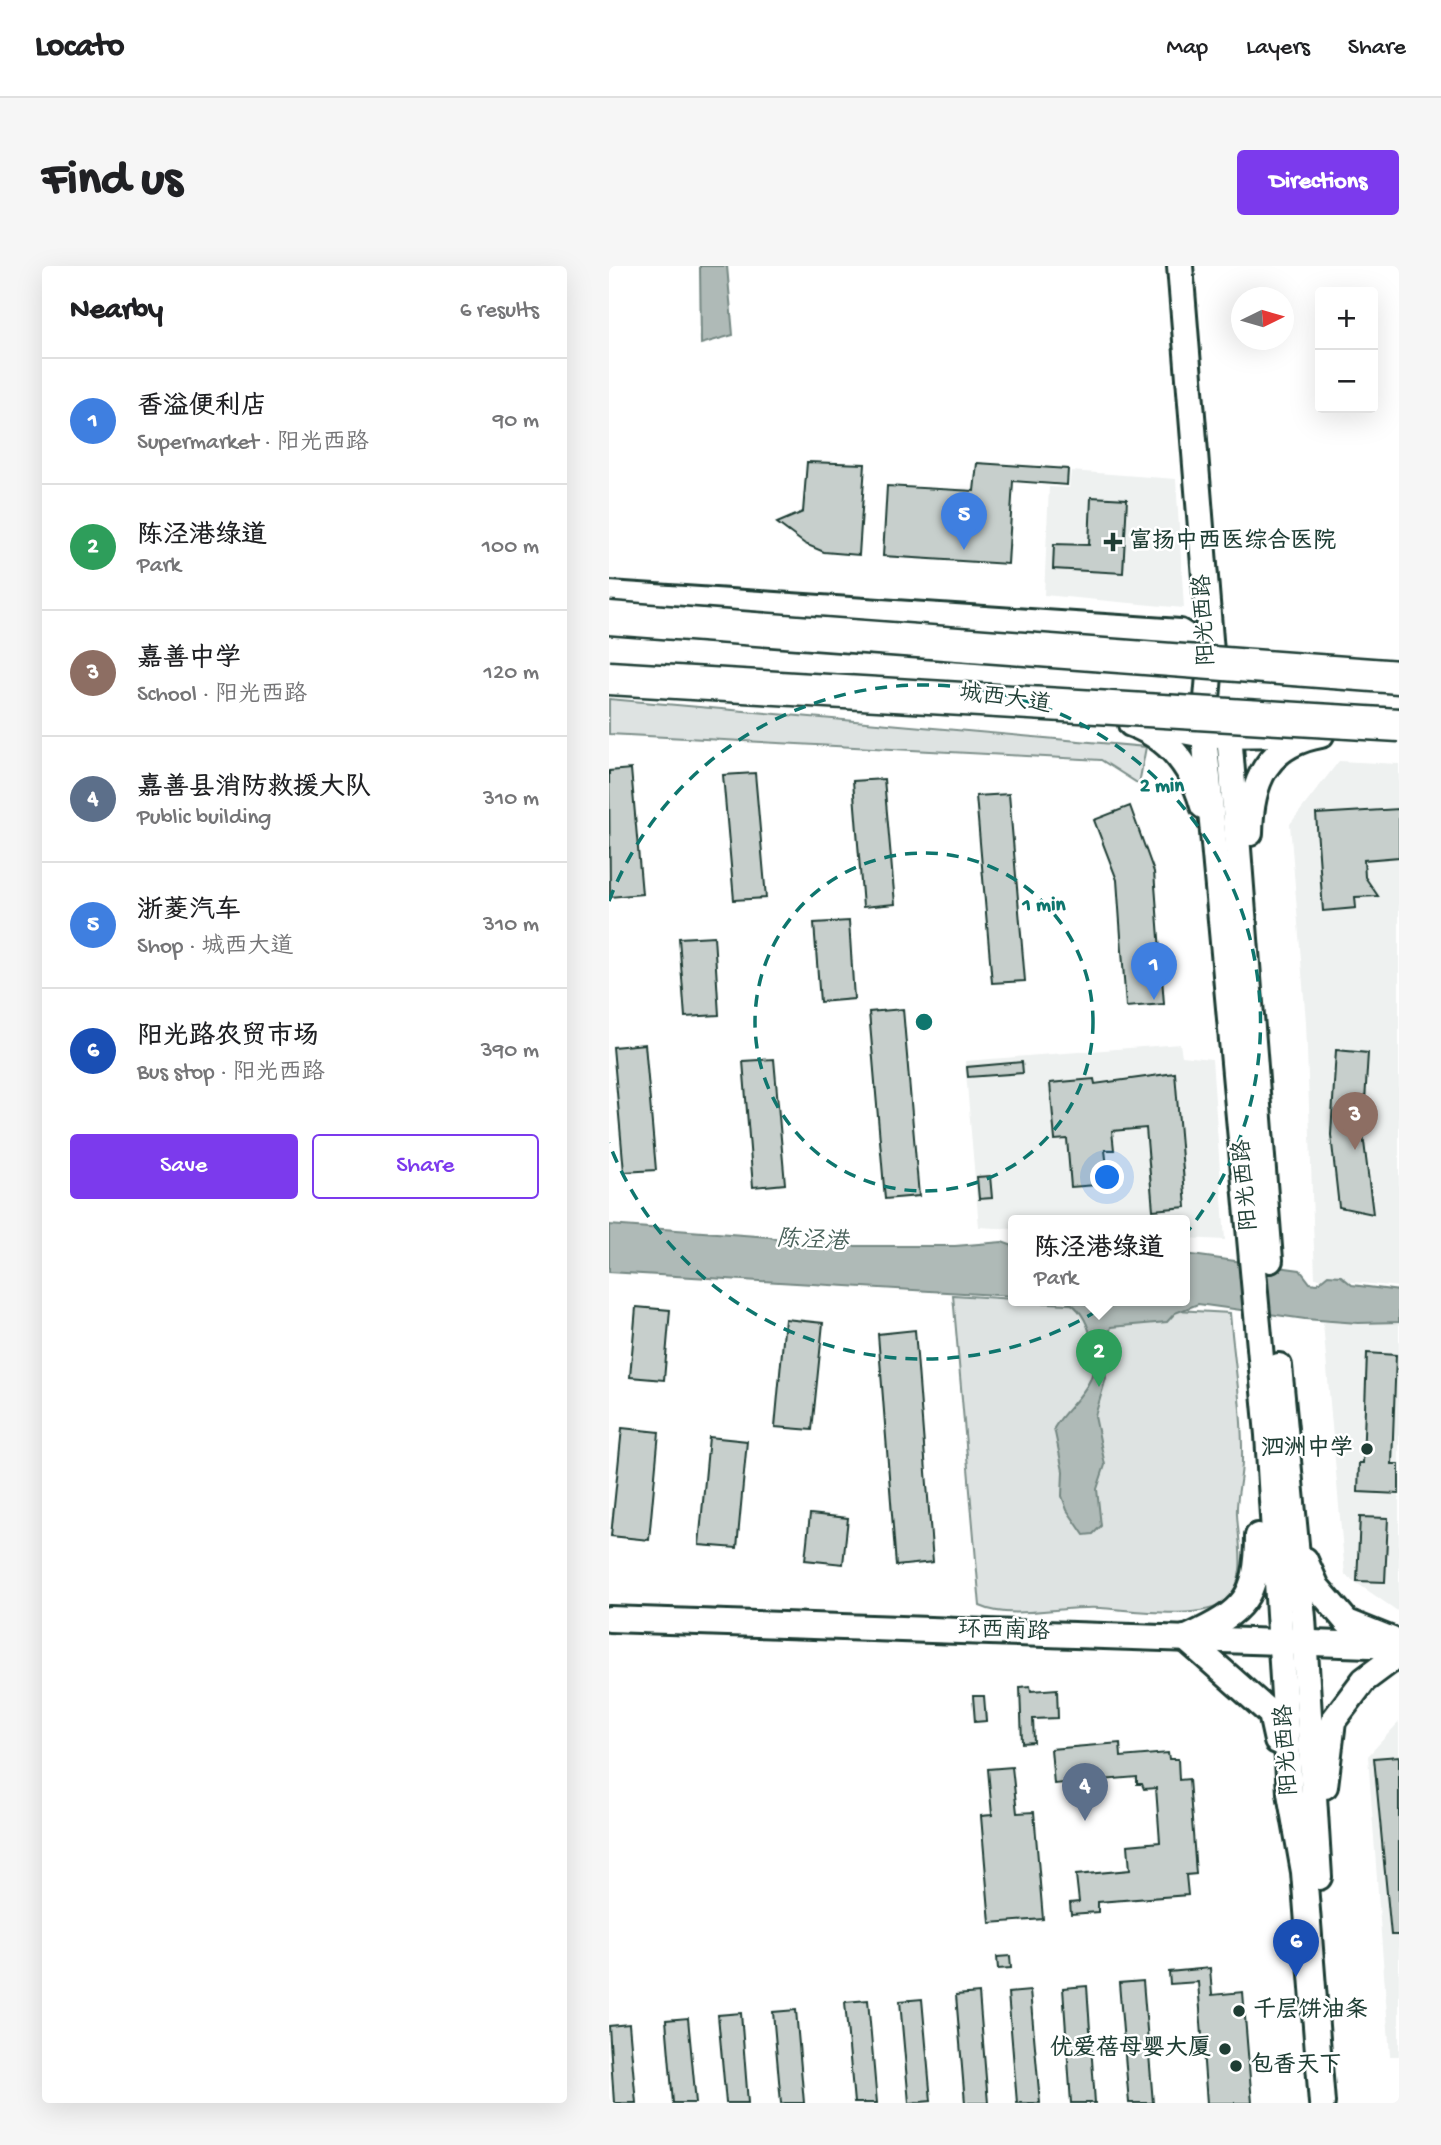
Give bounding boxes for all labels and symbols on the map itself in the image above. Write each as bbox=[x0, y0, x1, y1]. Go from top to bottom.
north arrow bbox=[1231, 287, 1294, 350]
pin: 5 bbox=[941, 492, 987, 550]
place label: 富扬中西医综合医院 bbox=[1129, 527, 1336, 556]
marker: 富扬中西医综合医院 bbox=[1103, 532, 1123, 552]
street label: 阳光西路 bbox=[1189, 573, 1222, 667]
street label: 城西大道 bbox=[958, 679, 1053, 720]
text: 2 min bbox=[1140, 775, 1185, 800]
text: 1 min bbox=[1022, 894, 1066, 919]
pin: 1 bbox=[1131, 942, 1177, 1000]
centre of rings bbox=[912, 1010, 936, 1034]
pin: 3 bbox=[1332, 1092, 1378, 1150]
street label: 阳光西路 bbox=[1229, 1138, 1264, 1232]
your location bbox=[1090, 1160, 1124, 1194]
water label: 陈泾港 bbox=[775, 1225, 851, 1258]
pin: 2 bbox=[1076, 1329, 1122, 1387]
place label: 泗洲中学 bbox=[1261, 1434, 1353, 1463]
marker: 泗洲中学 bbox=[1359, 1441, 1375, 1457]
street label: 环西南路 bbox=[958, 1616, 1050, 1647]
street label: 阳光西路 bbox=[1270, 1703, 1305, 1797]
pin: 4 bbox=[1062, 1763, 1108, 1821]
pin: 6 bbox=[1273, 1919, 1319, 1977]
place label: 千层饼油条 bbox=[1253, 1997, 1368, 2025]
marker: 千层饼油条 bbox=[1231, 2003, 1247, 2019]
place label: 优爱蓓母婴大厦 bbox=[1050, 2034, 1211, 2063]
marker: 优爱蓓母婴大厦 bbox=[1217, 2041, 1233, 2057]
place label: 包香天下 bbox=[1250, 2051, 1342, 2080]
marker: 包香天下 bbox=[1228, 2058, 1244, 2074]

